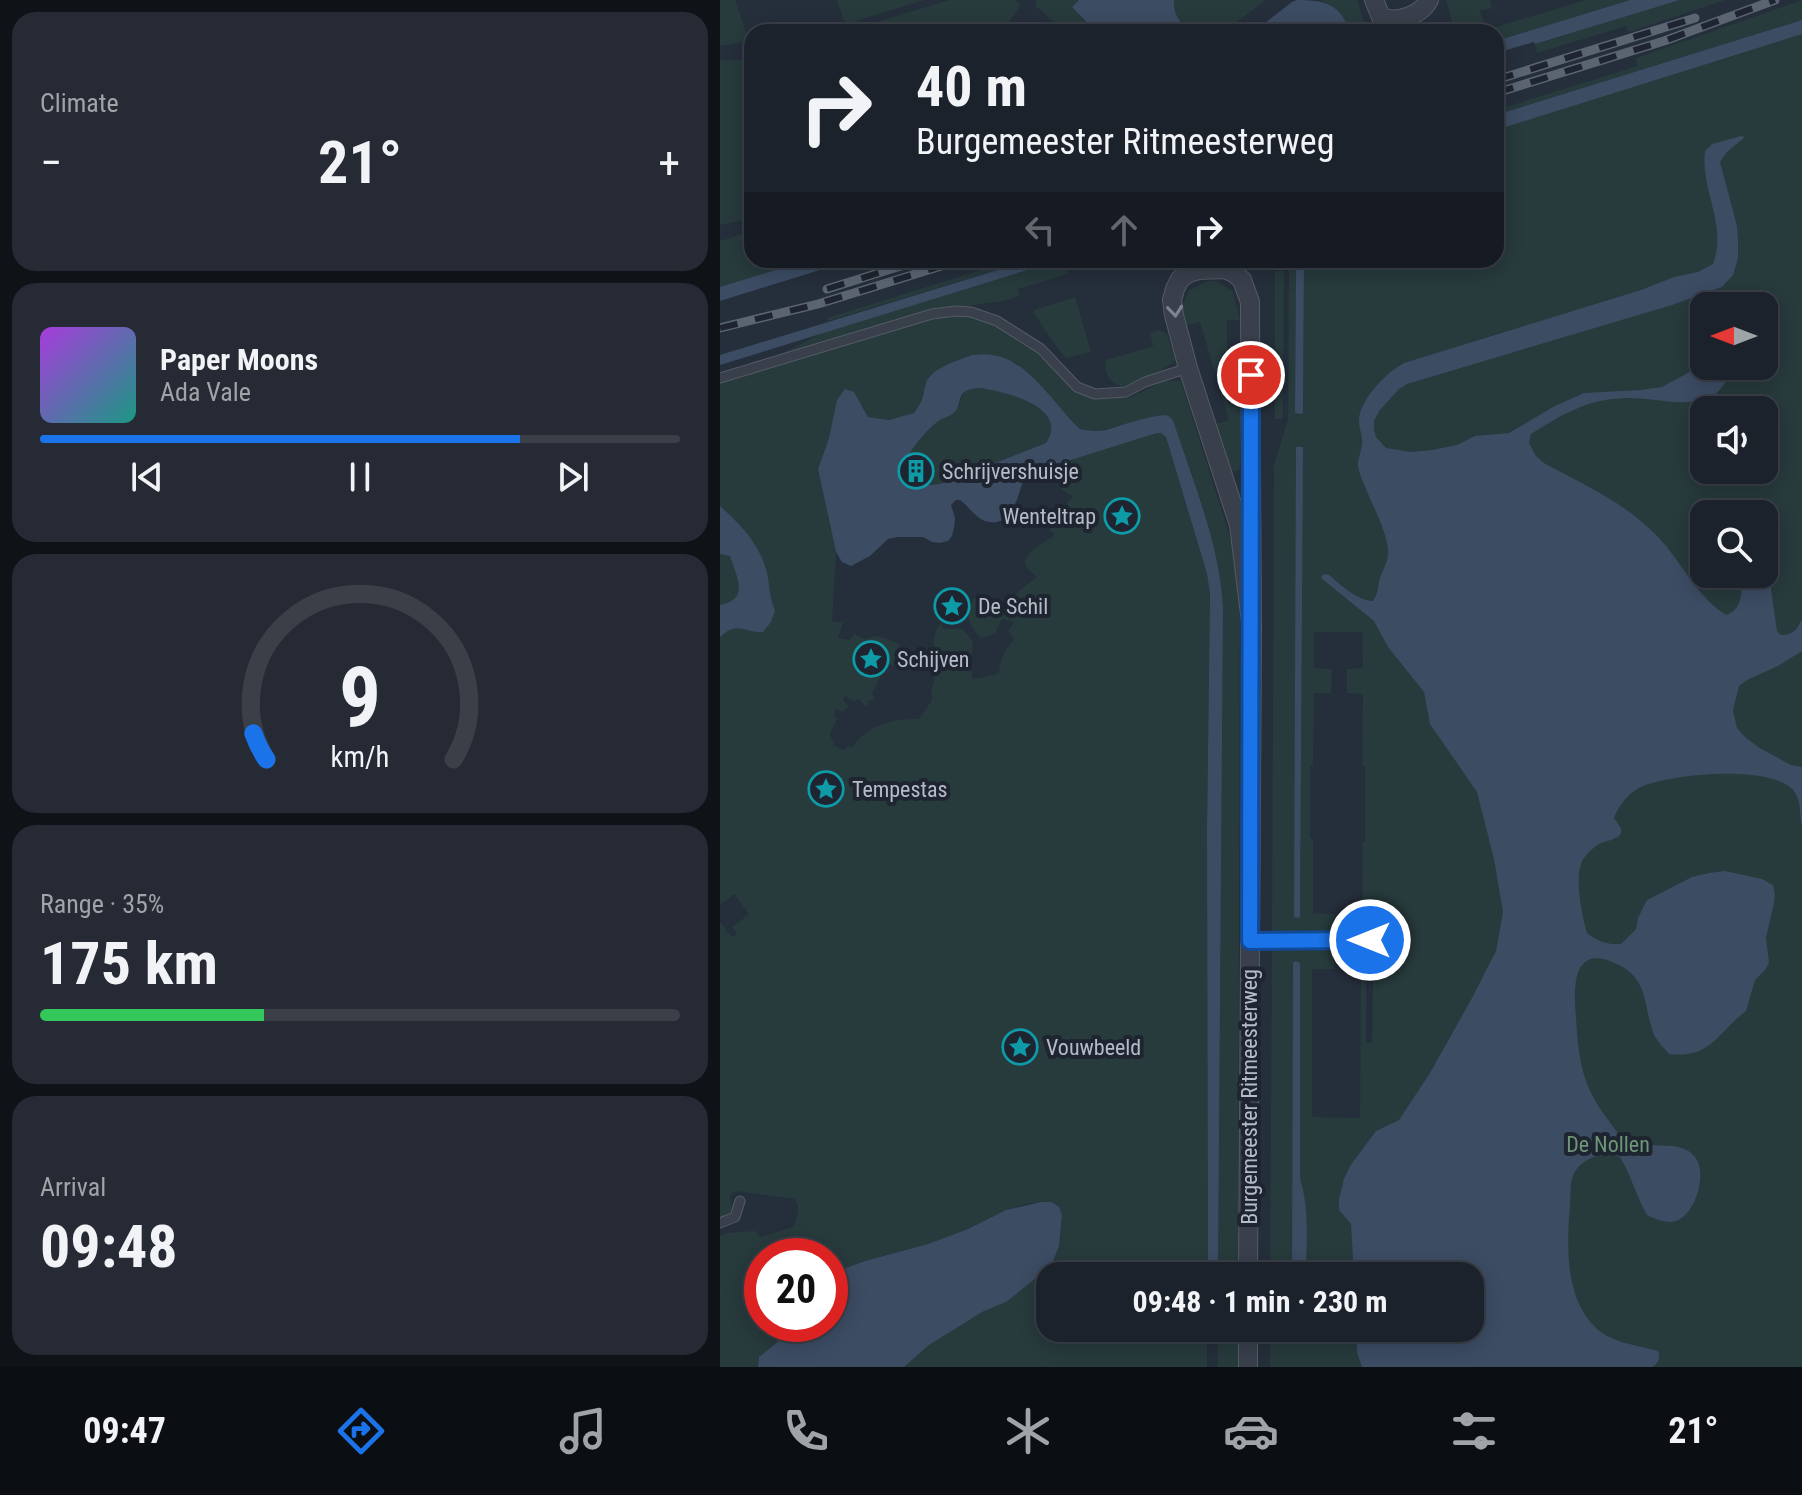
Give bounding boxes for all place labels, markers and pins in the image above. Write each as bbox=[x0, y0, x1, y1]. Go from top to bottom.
pin bbox=[1217, 341, 1285, 409]
building icon: Schrijvershuisje bbox=[897, 452, 935, 490]
place label: Schrijvershuisje bbox=[942, 459, 1079, 484]
place icon: Wenteltrap bbox=[1103, 497, 1141, 535]
place label: Wenteltrap bbox=[1003, 504, 1096, 529]
place icon: De Schil bbox=[933, 587, 971, 625]
place label: De Schil bbox=[978, 594, 1048, 619]
place icon: Schijven bbox=[852, 640, 890, 678]
place label: Schijven bbox=[897, 647, 969, 672]
place icon: Tempestas bbox=[807, 770, 845, 808]
place label: Tempestas bbox=[852, 777, 948, 802]
place icon: Vouwbeeld bbox=[1001, 1028, 1039, 1066]
place label: Vouwbeeld bbox=[1046, 1035, 1141, 1060]

